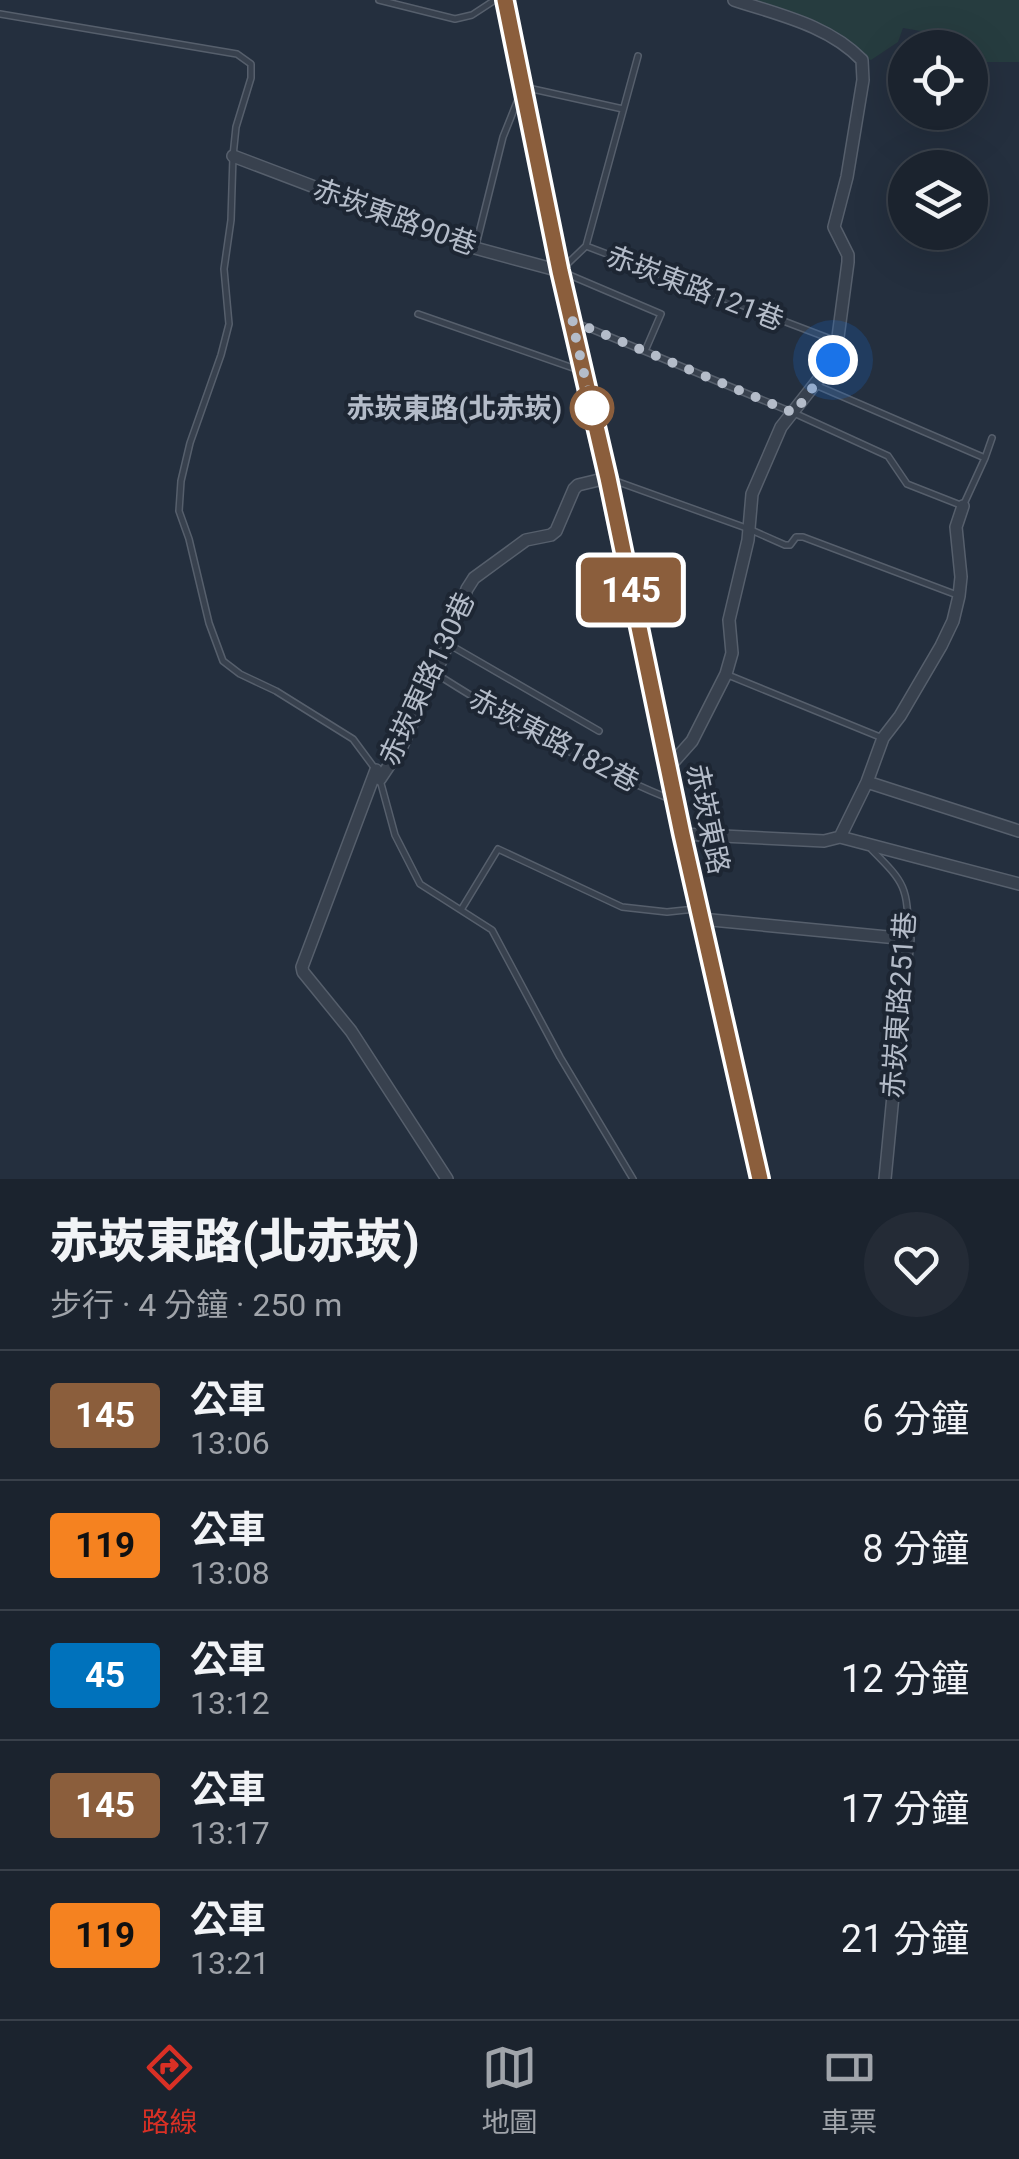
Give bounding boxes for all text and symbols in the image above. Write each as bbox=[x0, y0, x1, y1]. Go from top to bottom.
map controls bbox=[888, 30, 988, 250]
button: locate bbox=[888, 30, 988, 130]
button: layers bbox=[888, 150, 988, 250]
street label: 赤崁東路90巷 bbox=[309, 172, 481, 262]
street label: 赤崁東路121巷 bbox=[602, 239, 788, 337]
your location bbox=[808, 335, 858, 385]
marker: 赤崁東路(北赤崁) bbox=[571, 387, 613, 429]
place label: 赤崁東路(北赤崁) bbox=[346, 392, 562, 425]
line badge: 145 bbox=[574, 558, 688, 622]
text: 145 bbox=[601, 570, 661, 611]
street label: 赤崁東路130巷 bbox=[372, 587, 482, 771]
street label: 赤崁東路182巷 bbox=[464, 681, 644, 799]
street label: 赤崁東路 bbox=[680, 761, 736, 877]
street label: 赤崁東路251巷 bbox=[876, 910, 922, 1100]
button: heart bbox=[864, 1212, 969, 1317]
text: 赤崁東路(北赤崁) bbox=[50, 1213, 420, 1270]
text: 步行 · 4 分鐘 · 250 m bbox=[50, 1286, 342, 1324]
text: 公車 bbox=[190, 1378, 266, 1422]
text: 145 bbox=[75, 1395, 135, 1436]
text: 6 分鐘 bbox=[862, 1397, 969, 1441]
text: 13:06 bbox=[190, 1424, 270, 1462]
text: 公車 bbox=[190, 1508, 266, 1552]
text: 119 bbox=[75, 1525, 135, 1566]
text: 8 分鐘 bbox=[862, 1527, 969, 1571]
text: 13:08 bbox=[190, 1554, 270, 1592]
text: 公車 bbox=[190, 1638, 266, 1682]
text: 45 bbox=[85, 1655, 125, 1696]
text: 12 分鐘 bbox=[841, 1657, 969, 1701]
text: 13:12 bbox=[190, 1684, 270, 1722]
text: 公車 bbox=[190, 1768, 266, 1812]
text: 145 bbox=[75, 1785, 135, 1826]
text: 17 分鐘 bbox=[841, 1787, 969, 1831]
text: 13:17 bbox=[190, 1814, 270, 1852]
text: 公車 bbox=[190, 1898, 266, 1942]
text: 119 bbox=[75, 1915, 135, 1956]
text: 21 分鐘 bbox=[841, 1917, 969, 1961]
text: 13:21 bbox=[190, 1944, 270, 1982]
tab: 路線 bbox=[142, 2040, 198, 2140]
tab: 地圖 bbox=[481, 2040, 537, 2140]
tab: 車票 bbox=[821, 2040, 877, 2140]

